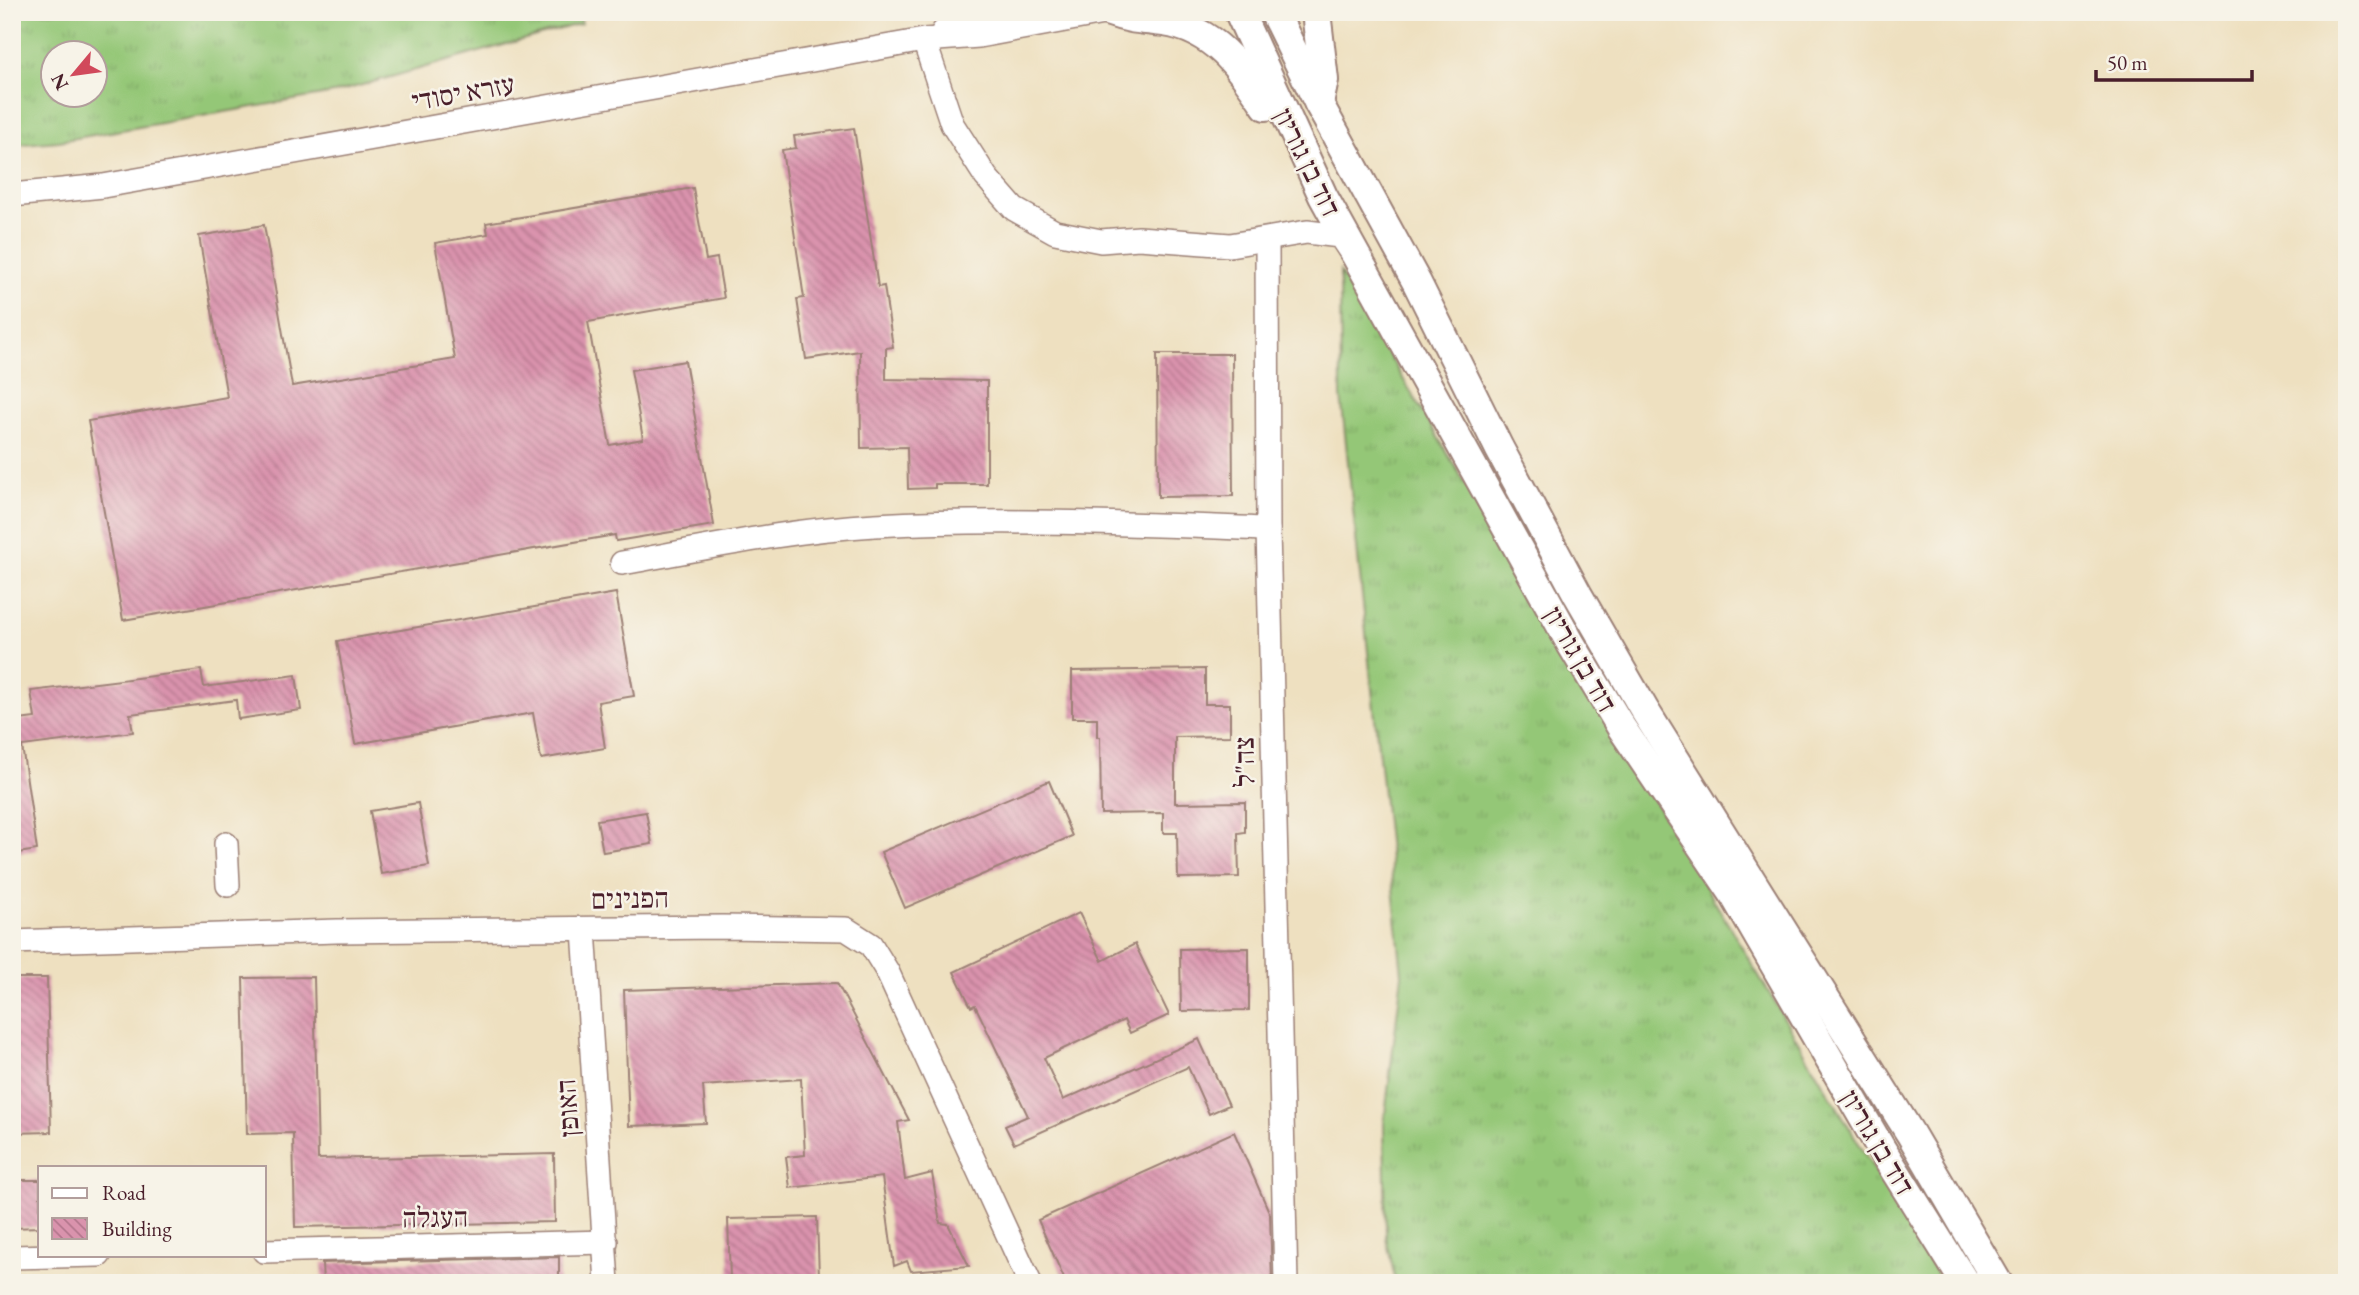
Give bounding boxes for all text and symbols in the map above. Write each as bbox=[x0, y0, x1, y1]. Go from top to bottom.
north arrow bbox=[38, 38, 108, 108]
scale bar bbox=[2096, 38, 2252, 82]
text: 50 m bbox=[2107, 49, 2148, 76]
street label: עזרא יסודי bbox=[409, 65, 517, 119]
text: N bbox=[45, 69, 74, 95]
street label: דוד בן גוריון bbox=[1266, 102, 1350, 222]
street label: דוד בן גוריון bbox=[1536, 600, 1626, 718]
street label: צה"ל bbox=[1226, 736, 1262, 788]
street label: הפנינים bbox=[591, 879, 669, 917]
street label: האופן bbox=[547, 1078, 587, 1138]
street label: דוד בן גוריון bbox=[1833, 1083, 1923, 1201]
legend bbox=[38, 1166, 266, 1256]
text: Road bbox=[102, 1179, 146, 1206]
street label: העגלה bbox=[402, 1198, 468, 1236]
text: Building bbox=[102, 1215, 172, 1242]

